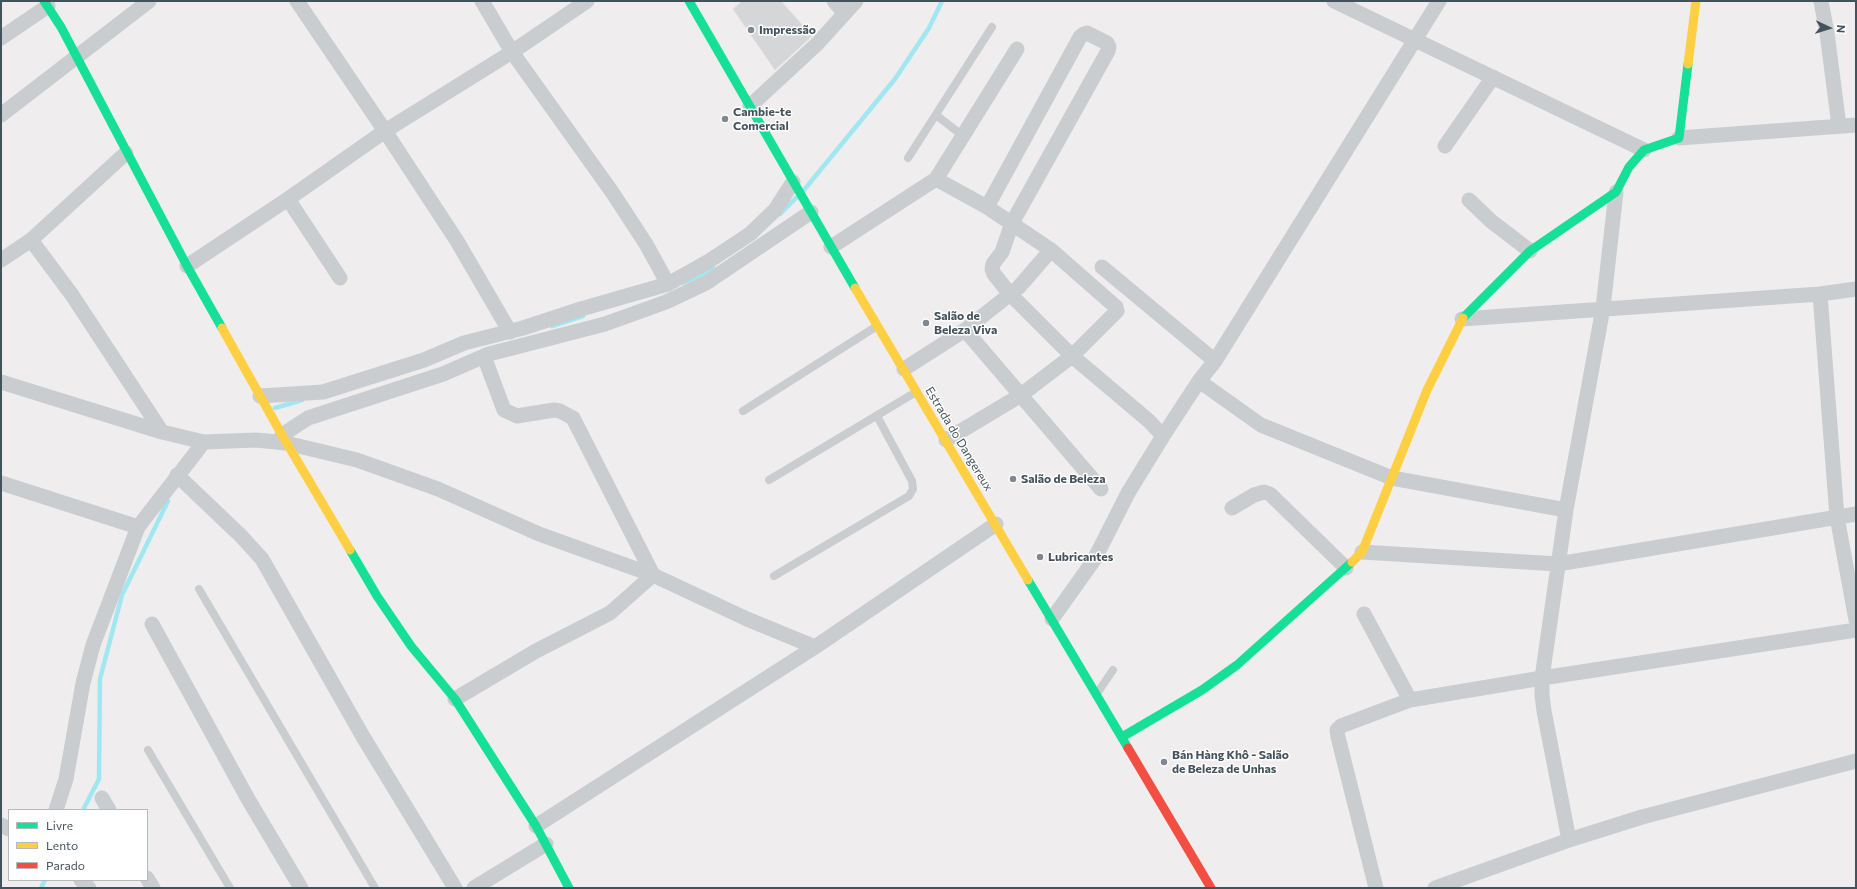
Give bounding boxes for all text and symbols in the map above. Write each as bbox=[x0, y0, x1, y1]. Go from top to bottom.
north arrow bbox=[1809, 8, 1849, 48]
place label: Impressão bbox=[759, 23, 816, 37]
text: N bbox=[1835, 24, 1848, 33]
marker: Impressão bbox=[746, 25, 756, 35]
place label: Cambie-te Comercial bbox=[733, 105, 791, 133]
marker: Cambie-te Comercial bbox=[720, 114, 730, 124]
place label: Salão de Beleza Viva bbox=[934, 309, 997, 337]
marker: Salão de Beleza Viva bbox=[921, 318, 931, 328]
street label: Estrada do Dangereux bbox=[922, 384, 996, 494]
place label: Salão de Beleza bbox=[1021, 472, 1106, 486]
marker: Salão de Beleza bbox=[1008, 474, 1018, 484]
place label: Lubricantes bbox=[1048, 550, 1113, 564]
marker: Lubricantes bbox=[1035, 552, 1045, 562]
place label: Bán Hàng Khô - Salão de Beleza de Unhas bbox=[1172, 748, 1289, 776]
marker: Bán Hàng Khô - Salão de Beleza de Unhas bbox=[1159, 757, 1169, 767]
legend bbox=[8, 809, 148, 881]
text: Livre bbox=[46, 818, 73, 832]
text: Lento bbox=[46, 838, 78, 852]
text: Parado bbox=[46, 858, 85, 872]

